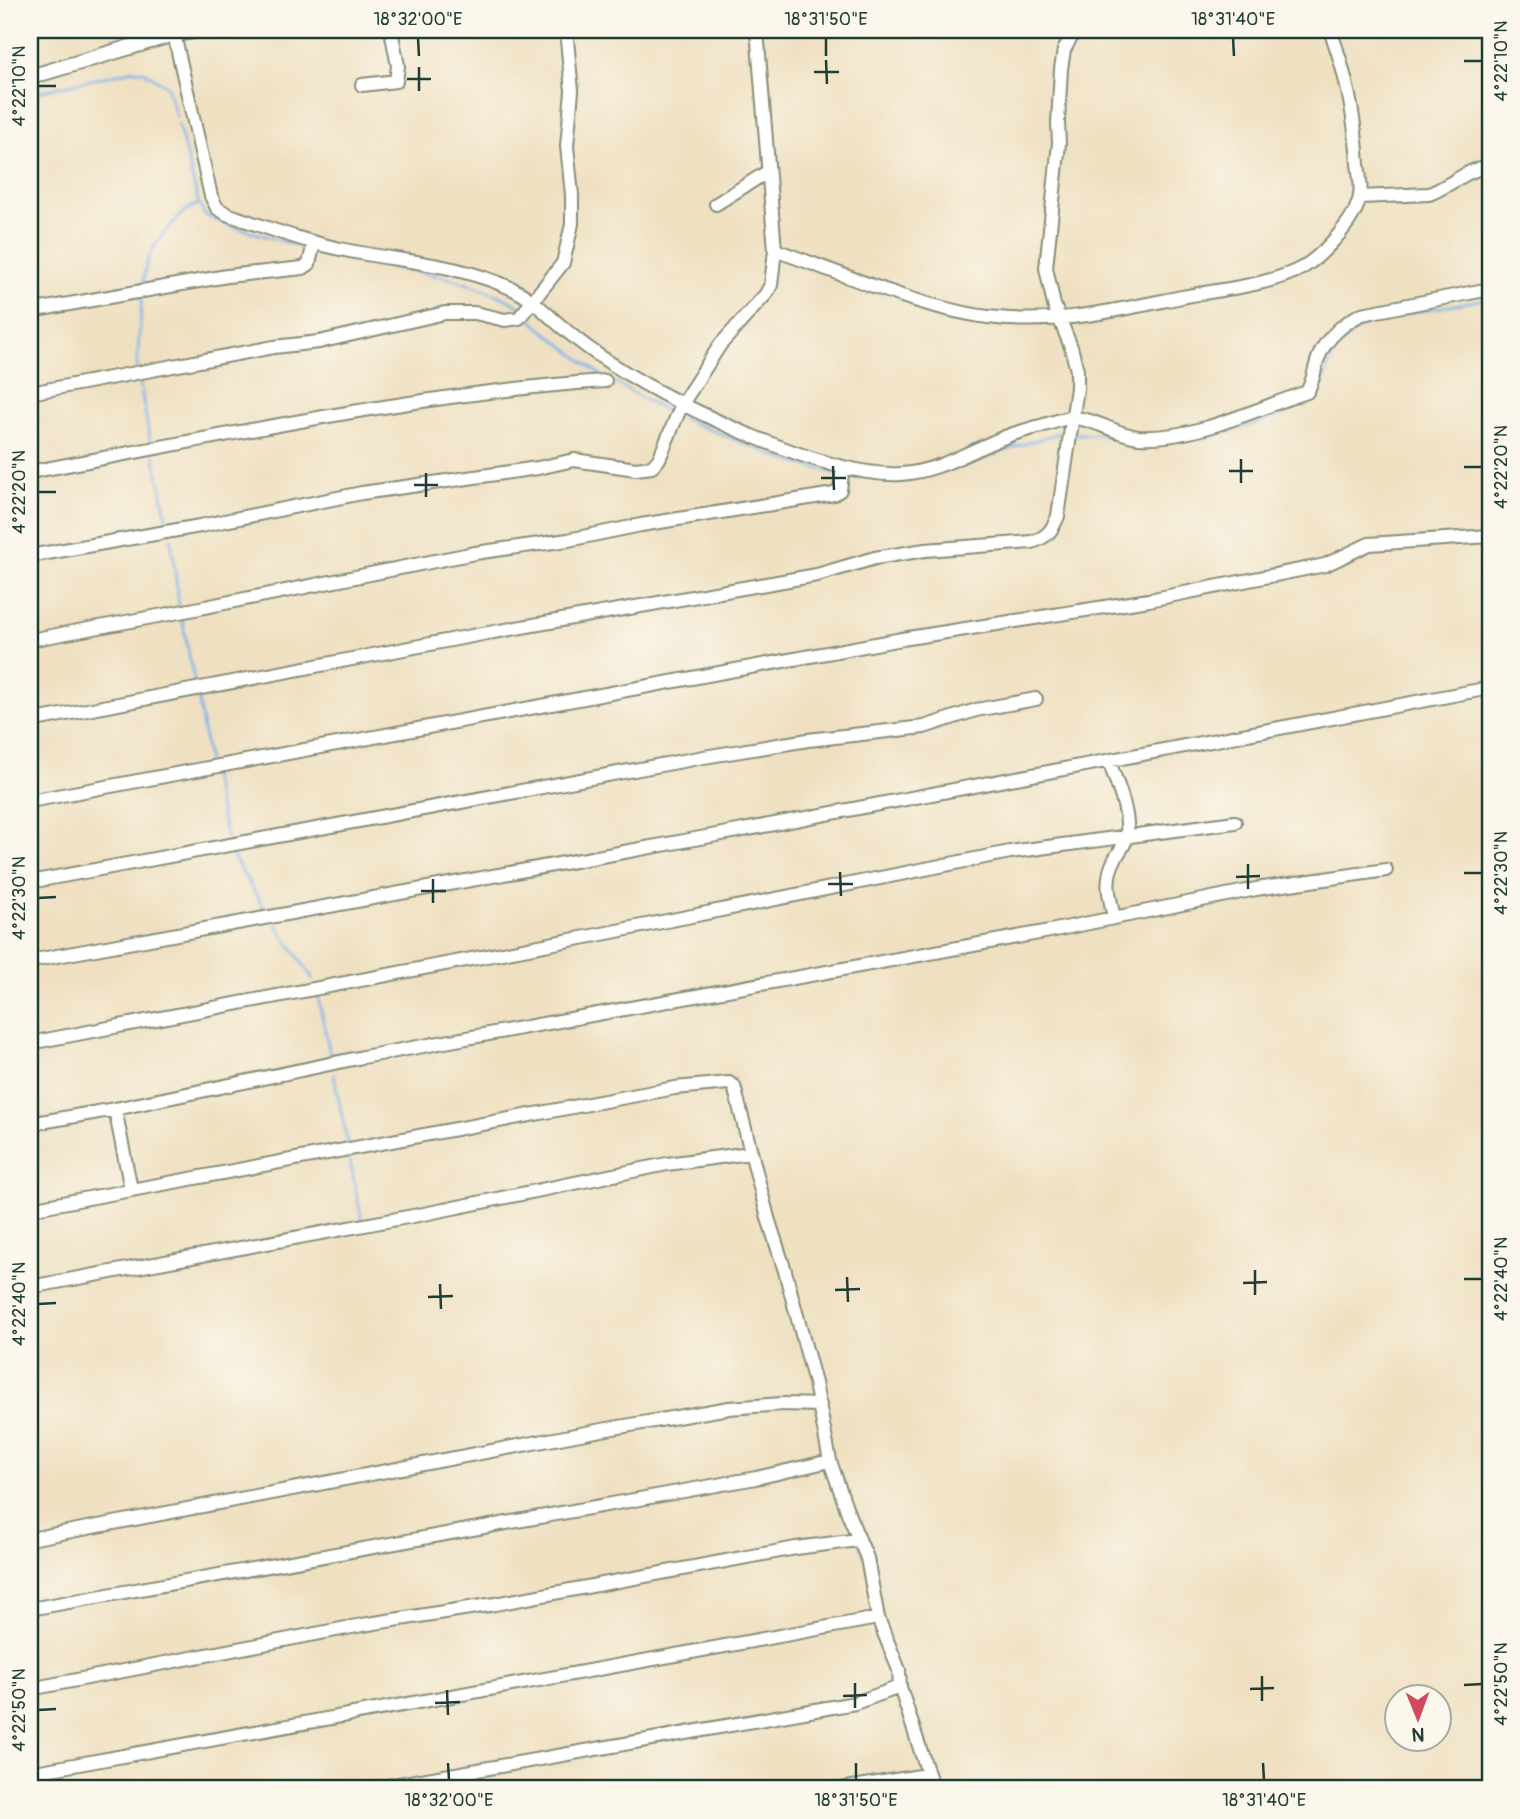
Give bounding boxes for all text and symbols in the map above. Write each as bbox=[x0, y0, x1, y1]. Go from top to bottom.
text: 18°32'00"E bbox=[374, 8, 462, 31]
text: 18°31'50"E bbox=[784, 8, 868, 31]
text: 18°31'40"E bbox=[1191, 8, 1275, 31]
text: 4°22'10"N bbox=[1490, 21, 1513, 101]
text: 4°22'10"N bbox=[8, 46, 31, 126]
text: 4°22'20"N bbox=[1490, 425, 1513, 509]
text: 4°22'20"N bbox=[8, 450, 31, 534]
text: 4°22'30"N bbox=[1490, 831, 1513, 915]
text: 4°22'30"N bbox=[8, 856, 31, 940]
text: 4°22'40"N bbox=[1490, 1237, 1513, 1321]
text: 4°22'40"N bbox=[8, 1262, 31, 1346]
text: 4°22'50"N bbox=[1490, 1642, 1513, 1726]
text: 4°22'50"N bbox=[8, 1668, 31, 1752]
north arrow bbox=[1384, 1682, 1454, 1752]
text: N bbox=[1412, 1722, 1425, 1746]
text: 18°32'00"E bbox=[405, 1789, 493, 1812]
text: 18°31'50"E bbox=[814, 1789, 898, 1812]
text: 18°31'40"E bbox=[1222, 1789, 1306, 1812]

